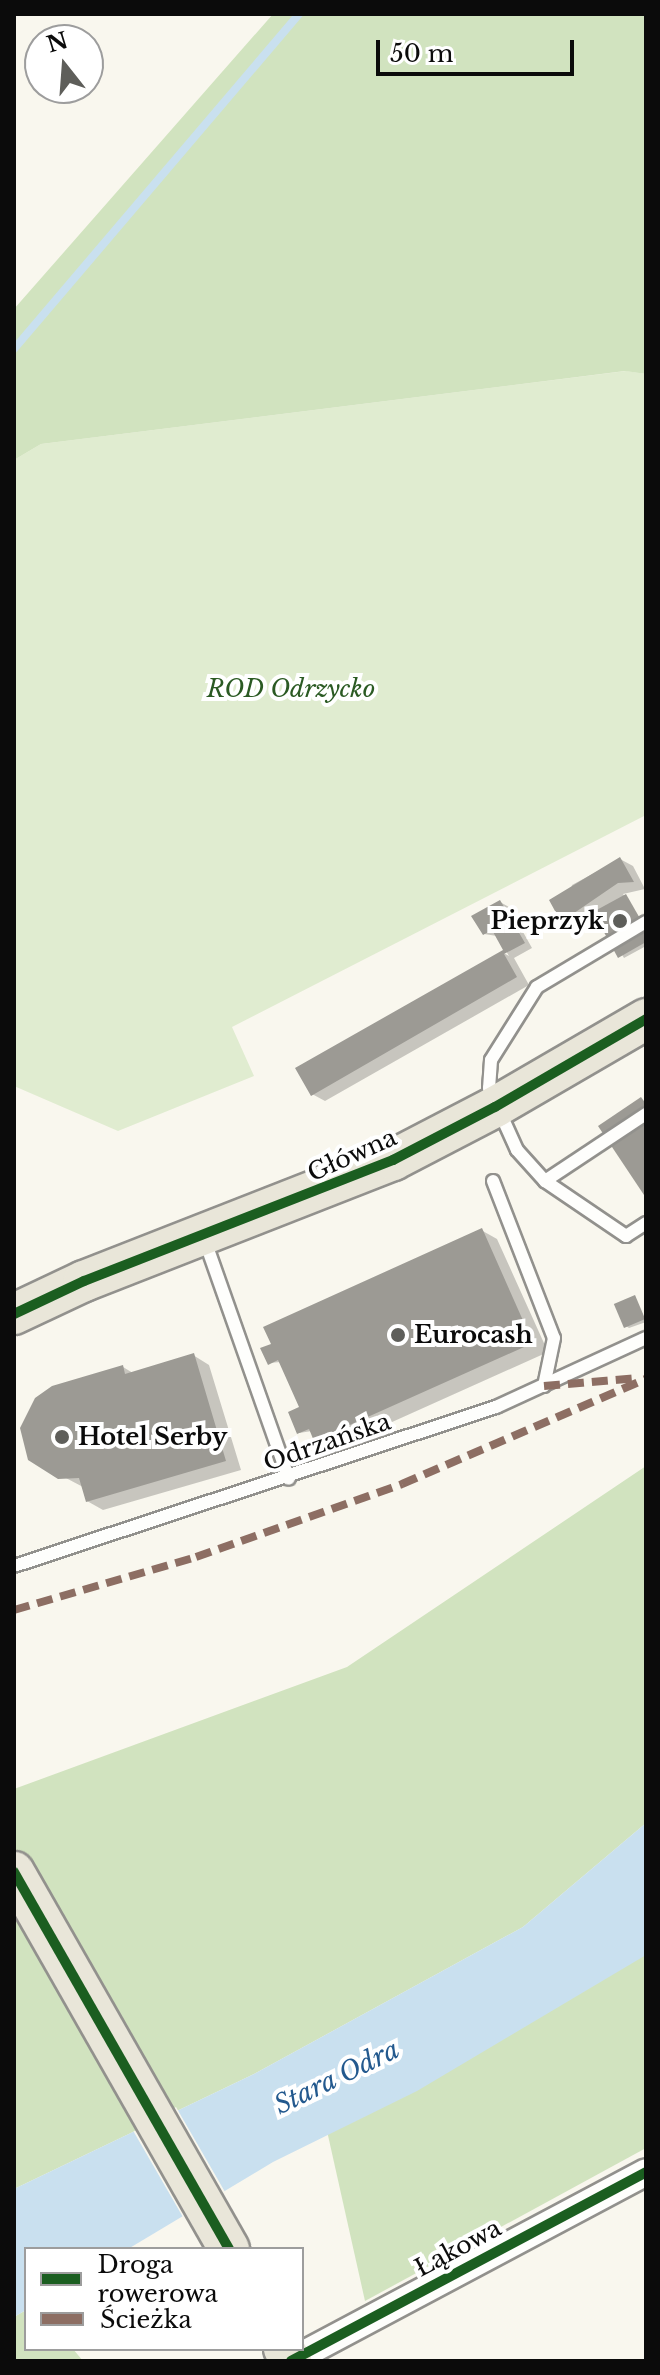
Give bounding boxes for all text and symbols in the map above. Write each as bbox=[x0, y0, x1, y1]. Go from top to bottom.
north arrow bbox=[24, 24, 104, 104]
scale bar bbox=[380, 24, 578, 74]
text: N bbox=[44, 27, 71, 58]
text: 50 m bbox=[390, 39, 453, 68]
park label: ROD Odrzycko bbox=[207, 675, 375, 703]
place label: Pieprzyk bbox=[490, 907, 604, 935]
marker: Pieprzyk bbox=[611, 912, 629, 930]
street label: Główna bbox=[303, 1123, 401, 1187]
place label: Eurocash bbox=[414, 1321, 533, 1349]
marker: Eurocash bbox=[389, 1326, 407, 1344]
street label: Odrzańska bbox=[260, 1407, 394, 1477]
place label: Hotel Serby bbox=[78, 1423, 227, 1451]
marker: Hotel Serby bbox=[53, 1428, 71, 1446]
water label: Stara Odra bbox=[269, 2034, 405, 2122]
street label: Łąkowa bbox=[410, 2213, 506, 2283]
legend bbox=[24, 2247, 304, 2351]
text: Droga rowerowa bbox=[98, 2250, 218, 2308]
text: Ścieżka bbox=[100, 2305, 192, 2334]

